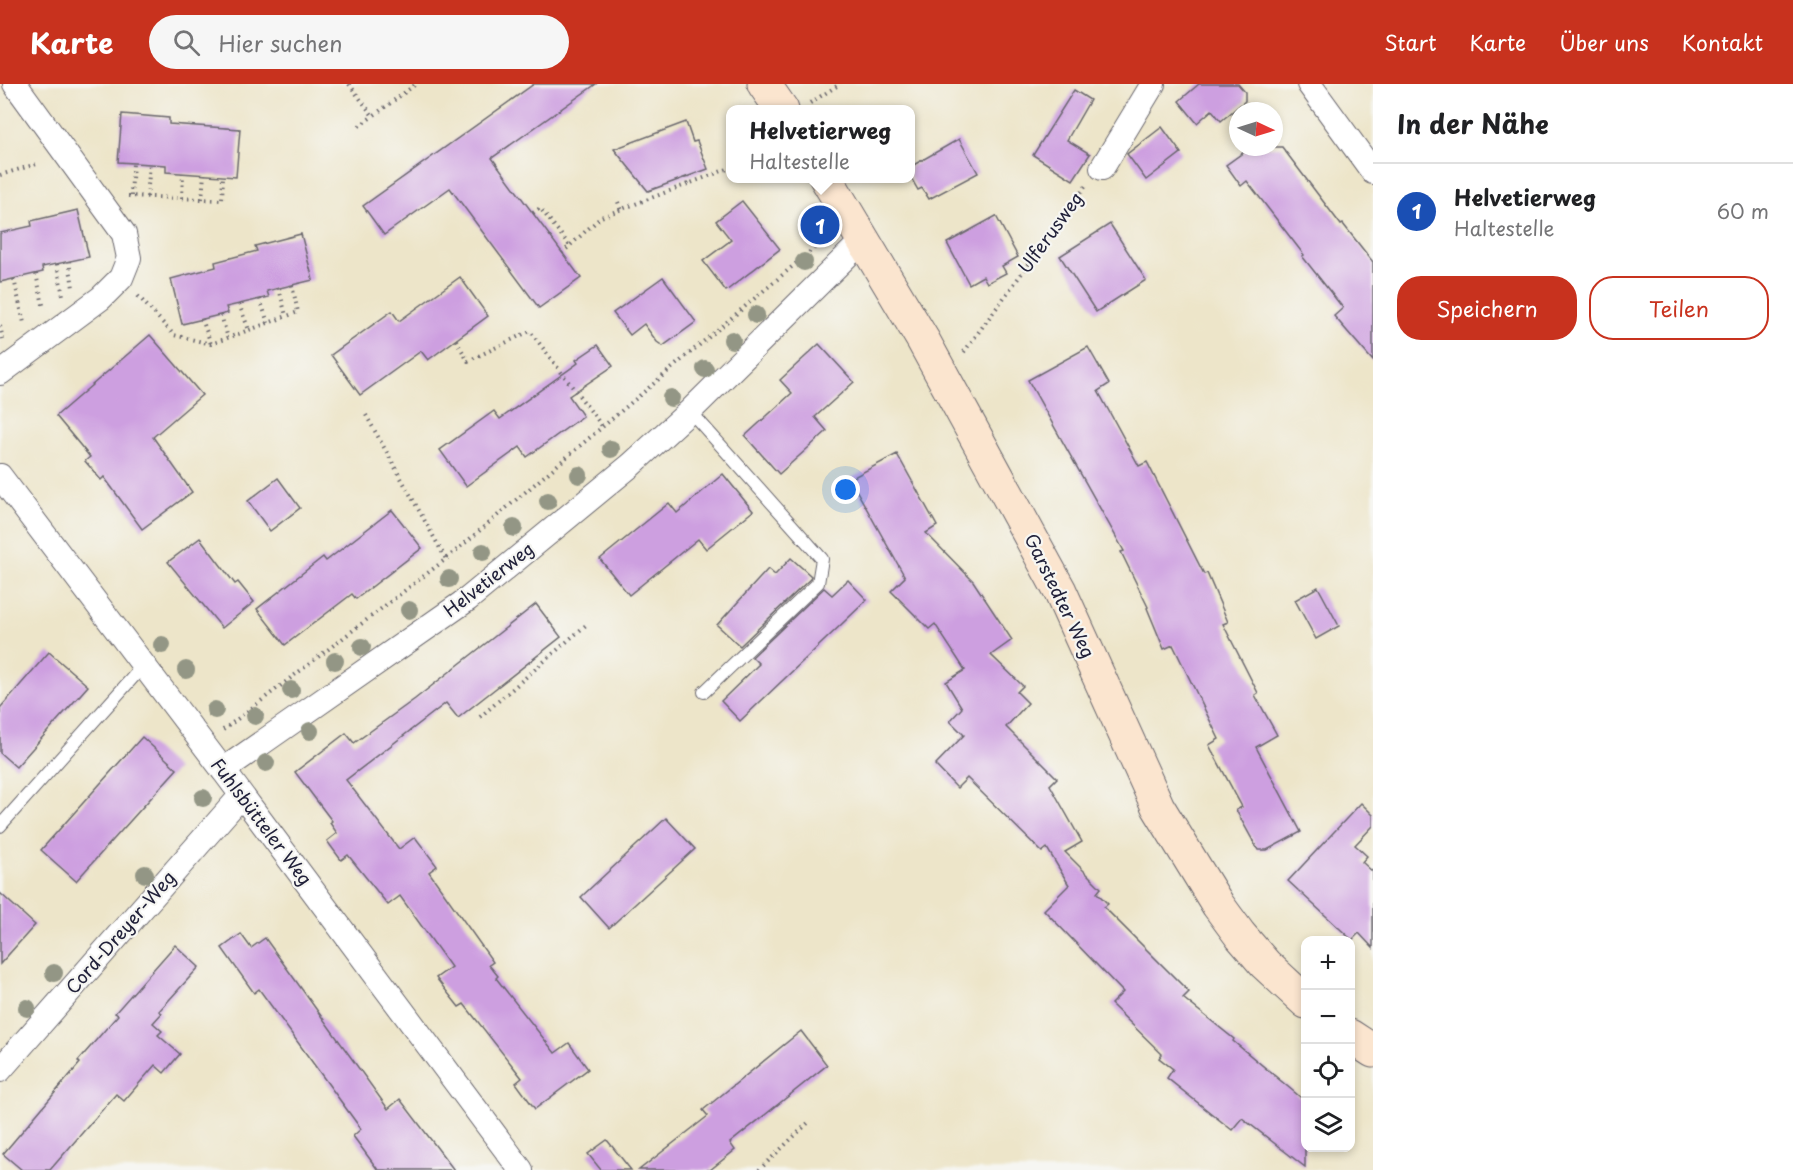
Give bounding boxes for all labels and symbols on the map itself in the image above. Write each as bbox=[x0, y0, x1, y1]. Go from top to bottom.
north arrow bbox=[1229, 102, 1283, 156]
street label: Ulferusweg bbox=[1011, 186, 1089, 279]
pin: 1 bbox=[800, 202, 840, 248]
your location bbox=[831, 475, 860, 504]
street label: Garstedter Weg bbox=[1018, 528, 1102, 662]
street label: Helvetierweg bbox=[437, 535, 539, 623]
street label: Fuhlsbütteler Weg bbox=[205, 752, 319, 890]
street label: Cord-Dreyer-Weg bbox=[59, 864, 181, 1000]

